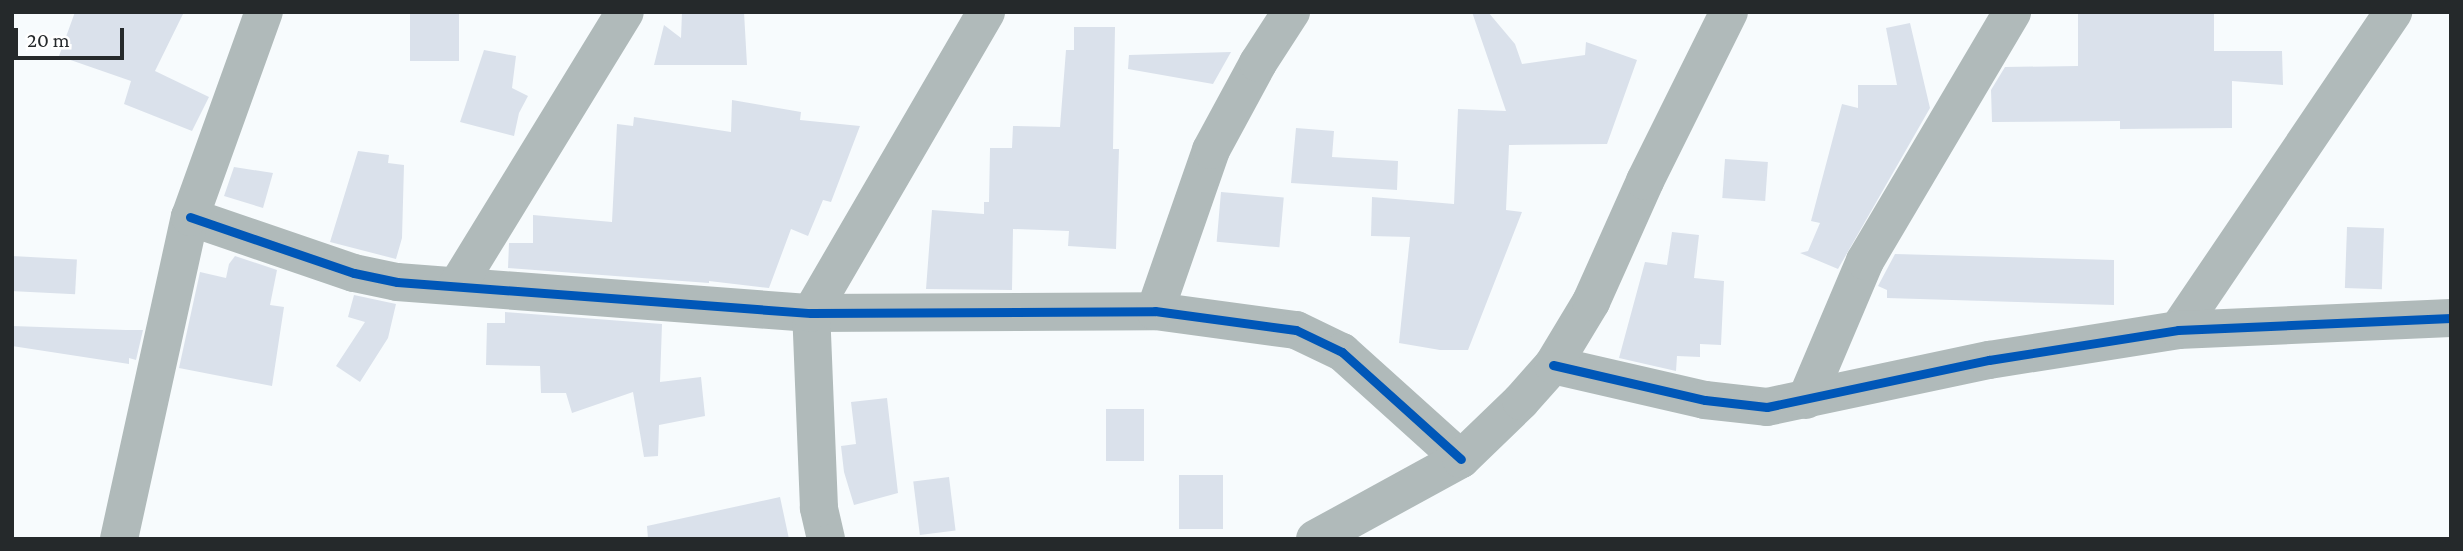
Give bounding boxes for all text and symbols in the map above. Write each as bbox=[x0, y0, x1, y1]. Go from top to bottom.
scale bar bbox=[18, 14, 128, 58]
text: 20 m bbox=[27, 28, 70, 52]

